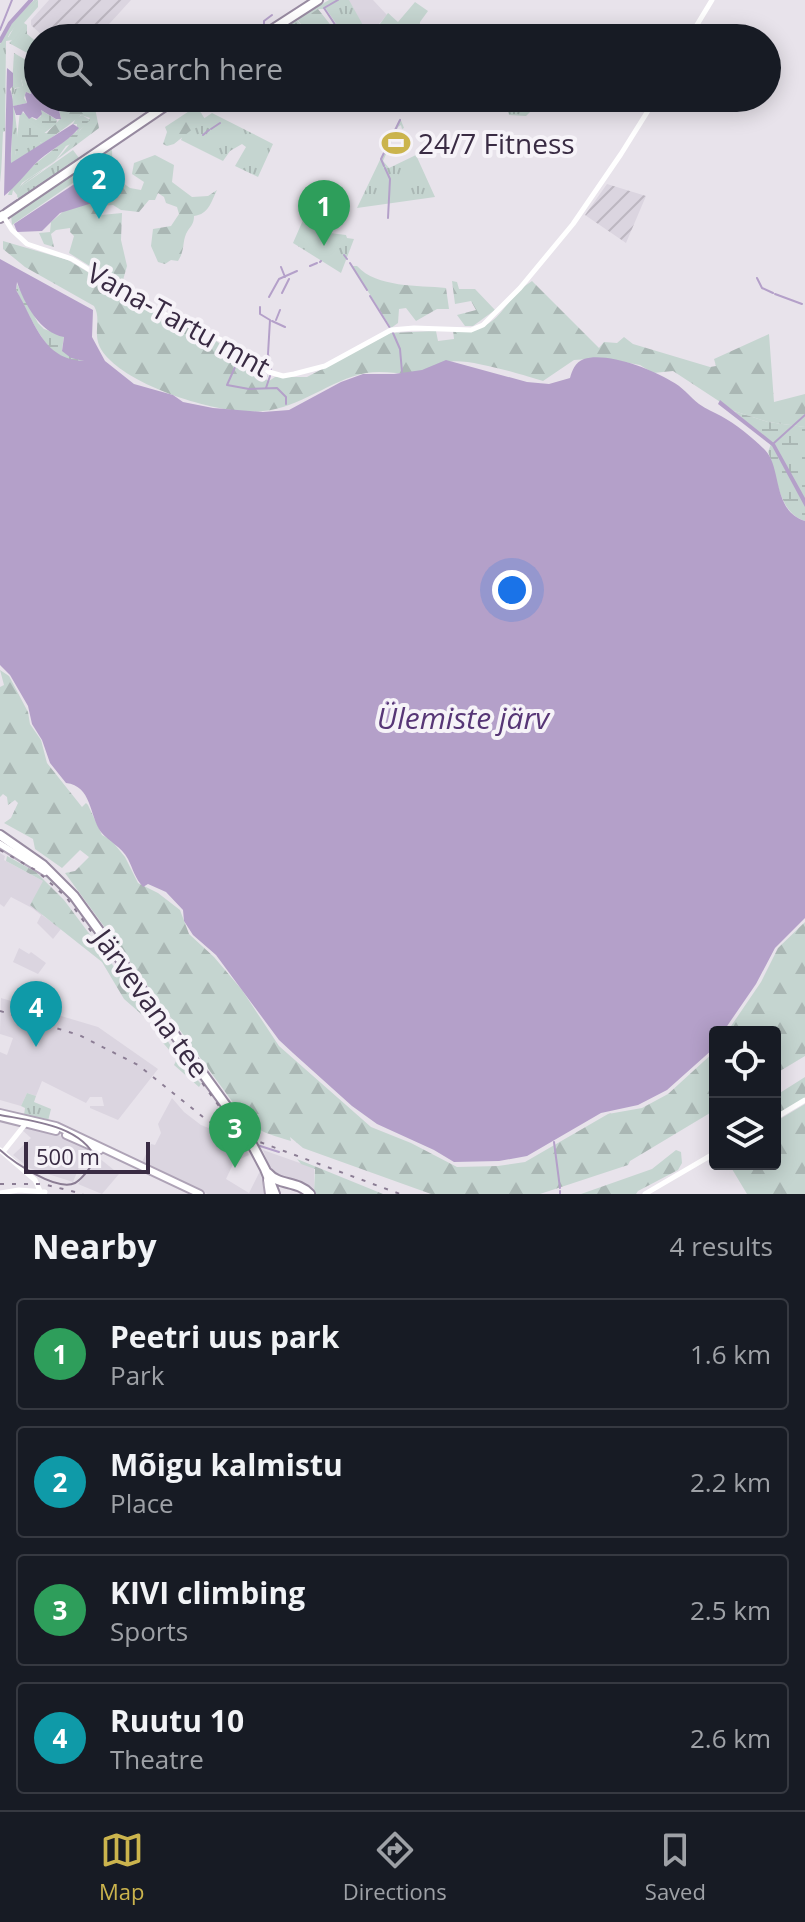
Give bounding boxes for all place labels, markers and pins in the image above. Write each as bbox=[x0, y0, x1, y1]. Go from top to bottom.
place label: 24/7 Fitness bbox=[418, 124, 575, 162]
sports icon: 24/7 Fitness bbox=[381, 128, 411, 158]
pin: 2 bbox=[73, 153, 125, 219]
pin: 1 bbox=[298, 180, 350, 246]
pin: 4 bbox=[10, 981, 62, 1047]
pin: 3 bbox=[209, 1102, 261, 1168]

